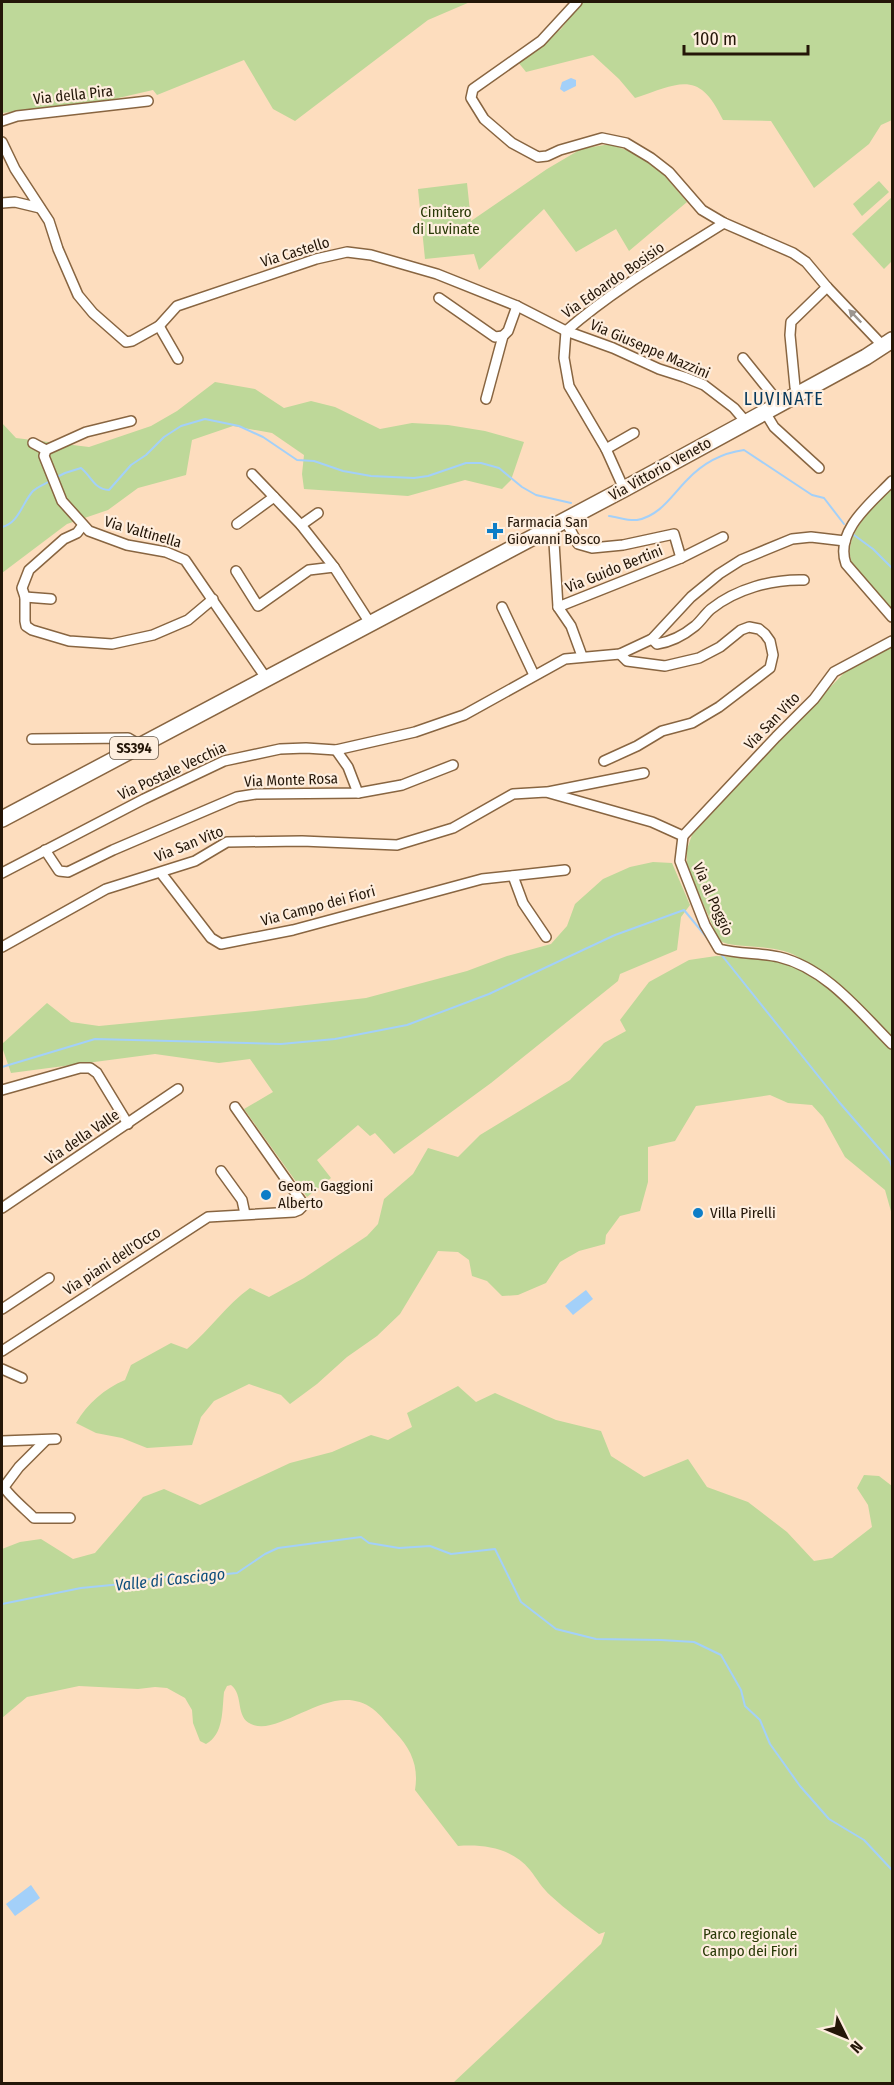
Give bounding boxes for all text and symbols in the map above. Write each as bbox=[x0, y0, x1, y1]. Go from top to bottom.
scale bar bbox=[684, 18, 808, 56]
text: 100 m bbox=[693, 28, 737, 50]
street label: Via della Pira bbox=[32, 82, 114, 108]
park label: Cimitero di Luvinate bbox=[412, 203, 480, 238]
street label: Via Castello bbox=[258, 233, 332, 271]
street label: Via Edoardo Bosisio bbox=[558, 238, 668, 322]
one-way arrow bbox=[848, 309, 862, 324]
street label: Via Giuseppe Mazzini bbox=[587, 316, 713, 382]
district label: LUVINATE bbox=[744, 388, 824, 410]
street label: Via Vittorio Veneto bbox=[606, 433, 714, 505]
street label: Via Valtinella bbox=[102, 512, 184, 552]
place label: Farmacia San Giovanni Bosco bbox=[507, 513, 601, 548]
marker: Farmacia San Giovanni Bosco bbox=[488, 524, 502, 538]
street label: Via Guido Bertini bbox=[563, 541, 665, 597]
street label: Via San Vito bbox=[740, 689, 804, 753]
road number: SS394 bbox=[110, 737, 158, 759]
street label: Via Postale Vecchia bbox=[115, 738, 229, 804]
street label: Via Monte Rosa bbox=[244, 769, 338, 791]
street label: Via San Vito bbox=[152, 822, 226, 866]
street label: Via al Poggio bbox=[689, 860, 737, 938]
street label: Via Campo dei Fiori bbox=[259, 882, 377, 930]
street label: Via della Valle bbox=[41, 1106, 123, 1168]
place label: Geom. Gaggioni Alberto bbox=[278, 1177, 373, 1212]
marker: Geom. Gaggioni Alberto bbox=[259, 1188, 273, 1202]
place label: Villa Pirelli bbox=[710, 1204, 776, 1222]
marker: Villa Pirelli bbox=[691, 1206, 705, 1220]
street label: Via piani dell'Occo bbox=[60, 1223, 164, 1299]
water label: Valle di Casciago bbox=[114, 1564, 226, 1595]
park label: Parco regionale Campo dei Fiori bbox=[702, 1925, 798, 1960]
north arrow bbox=[816, 2007, 876, 2067]
text: N bbox=[846, 2037, 867, 2057]

